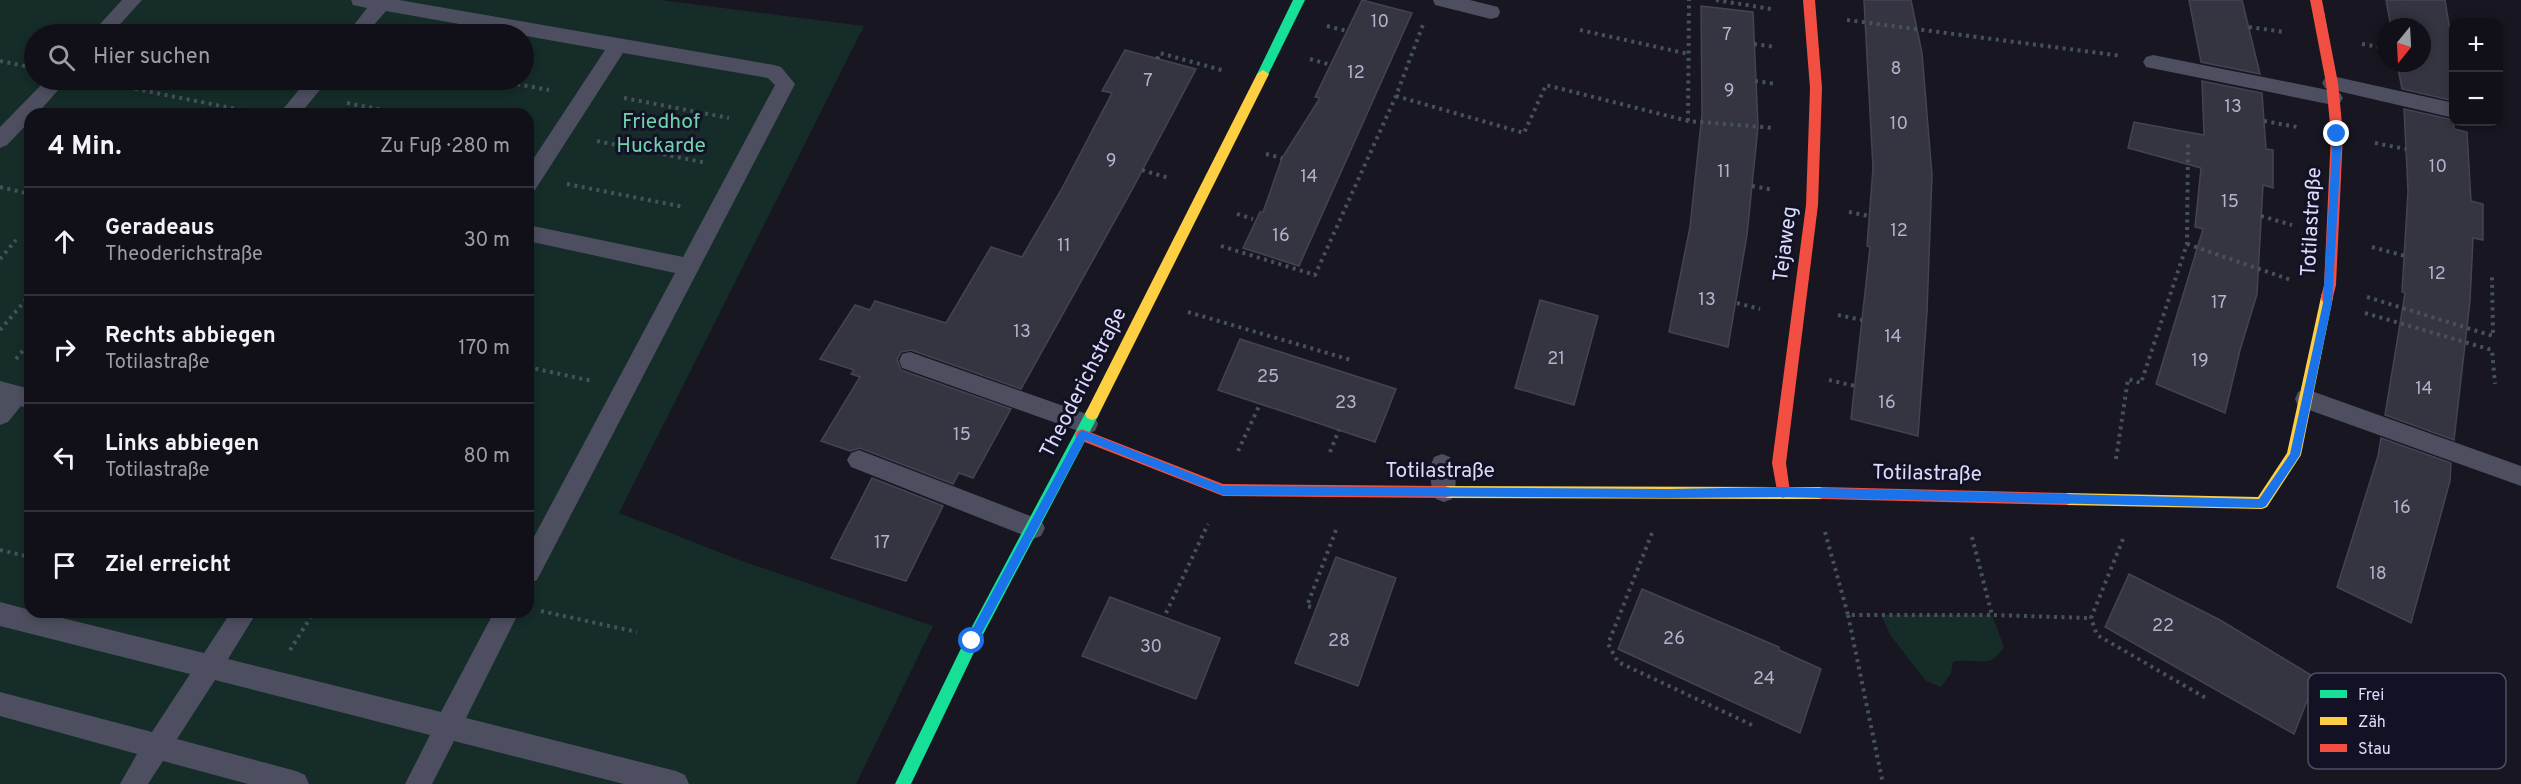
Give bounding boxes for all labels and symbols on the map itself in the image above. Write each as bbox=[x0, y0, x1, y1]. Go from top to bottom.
house number: 10 bbox=[1371, 11, 1389, 34]
north arrow bbox=[2377, 18, 2431, 72]
house number: 7 bbox=[1722, 24, 1732, 47]
house number: 8 bbox=[1891, 58, 1902, 81]
house number: 12 bbox=[1347, 62, 1365, 85]
house number: 7 bbox=[1143, 70, 1153, 93]
house number: 9 bbox=[1724, 80, 1734, 103]
house number: 13 bbox=[2224, 96, 2242, 119]
park label: Friedhof Huckarde bbox=[616, 109, 706, 160]
house number: 10 bbox=[1890, 113, 1908, 136]
route end bbox=[2323, 120, 2349, 146]
house number: 9 bbox=[1106, 150, 1116, 173]
house number: 10 bbox=[2429, 156, 2447, 179]
house number: 11 bbox=[1717, 161, 1731, 184]
house number: 14 bbox=[1300, 166, 1318, 189]
street label: Totilastraße bbox=[2296, 167, 2328, 277]
house number: 15 bbox=[2221, 191, 2239, 214]
street label: Tejaweg bbox=[1768, 205, 1804, 283]
house number: 12 bbox=[1890, 220, 1908, 243]
house number: 16 bbox=[1272, 225, 1290, 248]
house number: 11 bbox=[1057, 235, 1071, 258]
house number: 12 bbox=[2428, 263, 2446, 286]
house number: 13 bbox=[1698, 289, 1716, 312]
house number: 17 bbox=[2211, 292, 2227, 315]
street label: Theoderichstraße bbox=[1034, 303, 1134, 463]
house number: 13 bbox=[1013, 321, 1031, 344]
house number: 14 bbox=[1884, 326, 1902, 349]
house number: 21 bbox=[1547, 348, 1565, 371]
house number: 19 bbox=[2191, 350, 2209, 373]
house number: 25 bbox=[1257, 366, 1279, 389]
house number: 14 bbox=[2415, 378, 2433, 401]
house number: 23 bbox=[1335, 392, 1357, 415]
house number: 16 bbox=[1878, 392, 1896, 415]
house number: 15 bbox=[953, 424, 971, 447]
street label: Totilastraße bbox=[1385, 458, 1495, 485]
street label: Totilastraße bbox=[1872, 460, 1982, 488]
house number: 16 bbox=[2393, 497, 2411, 520]
house number: 17 bbox=[874, 532, 890, 555]
house number: 18 bbox=[2369, 563, 2387, 586]
house number: 22 bbox=[2152, 615, 2174, 638]
route start bbox=[958, 627, 984, 653]
house number: 26 bbox=[1663, 628, 1685, 651]
house number: 28 bbox=[1328, 630, 1350, 653]
house number: 30 bbox=[1140, 636, 1162, 659]
house number: 24 bbox=[1753, 668, 1775, 691]
legend bbox=[2308, 673, 2506, 769]
text: Frei bbox=[2358, 686, 2384, 706]
text: Zäh bbox=[2358, 713, 2386, 733]
text: Stau bbox=[2358, 740, 2391, 760]

